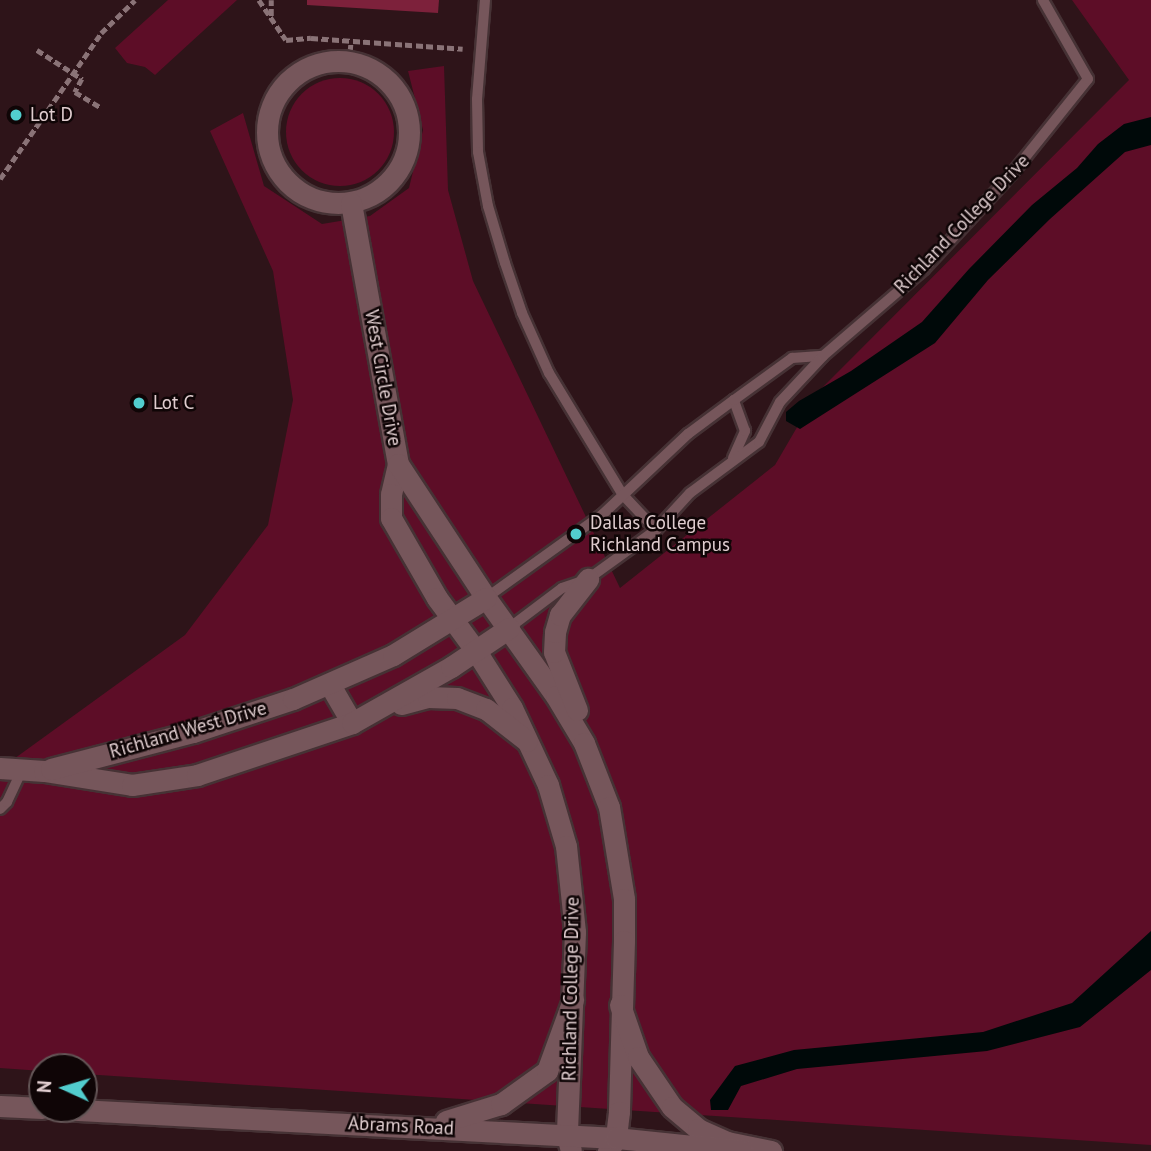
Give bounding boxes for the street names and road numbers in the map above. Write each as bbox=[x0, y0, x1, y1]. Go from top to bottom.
street label: Richland College Drive bbox=[890, 150, 1034, 298]
street label: West Circle Drive bbox=[360, 308, 406, 448]
street label: Richland West Drive bbox=[107, 697, 269, 763]
street label: Richland College Drive bbox=[558, 897, 584, 1081]
street label: Abrams Road bbox=[347, 1112, 455, 1140]

